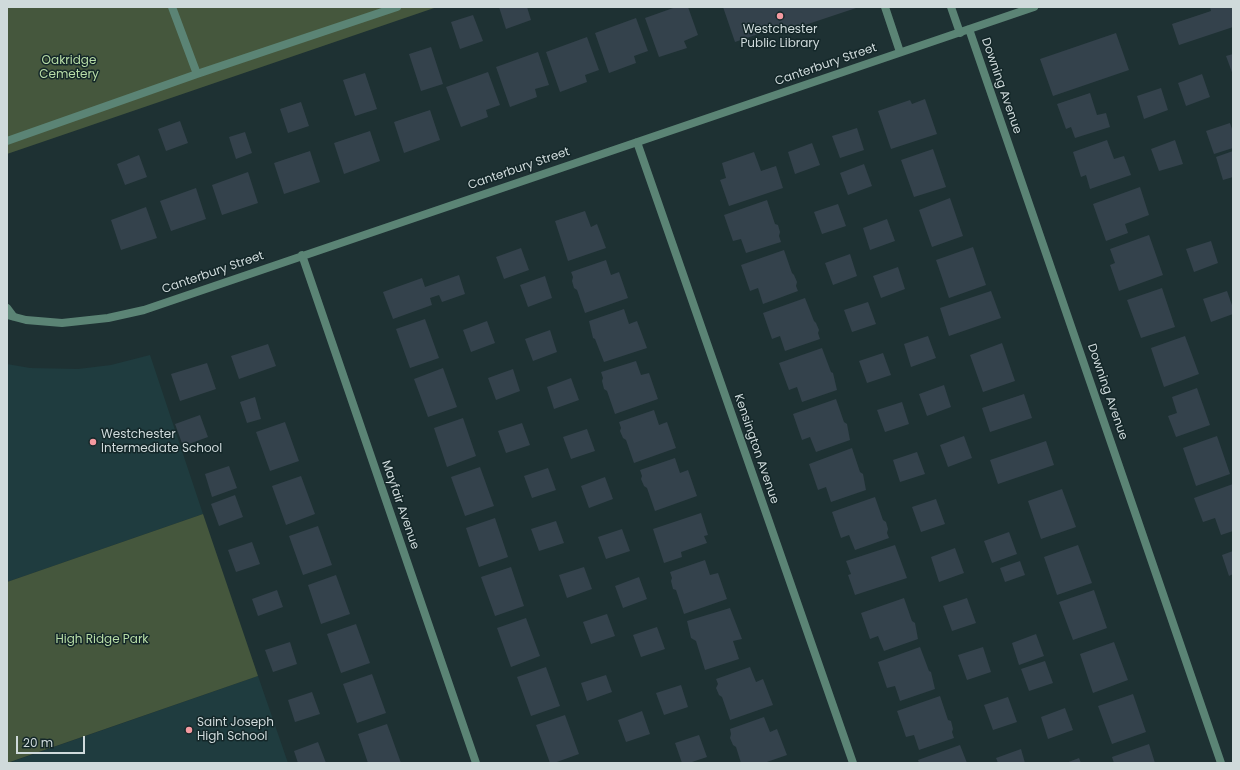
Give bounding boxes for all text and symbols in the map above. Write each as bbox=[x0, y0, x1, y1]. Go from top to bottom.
marker: Westchester Public Library bbox=[775, 11, 785, 21]
place label: Westchester Public Library bbox=[740, 23, 820, 51]
street label: Downing Avenue bbox=[978, 36, 1024, 136]
street label: Canterbury Street bbox=[773, 41, 879, 89]
park label: Oakridge Cemetery bbox=[39, 54, 99, 82]
street label: Canterbury Street bbox=[466, 145, 572, 193]
street label: Canterbury Street bbox=[160, 249, 266, 297]
street label: Downing Avenue bbox=[1084, 342, 1130, 442]
street label: Kensington Avenue bbox=[730, 392, 782, 506]
place label: Westchester Intermediate School bbox=[101, 428, 222, 456]
marker: Westchester Intermediate School bbox=[88, 437, 98, 447]
street label: Mayfair Avenue bbox=[378, 459, 422, 551]
park label: High Ridge Park bbox=[55, 633, 149, 647]
place label: Saint Joseph High School bbox=[197, 716, 274, 744]
marker: Saint Joseph High School bbox=[184, 725, 194, 735]
scale bar bbox=[18, 728, 87, 754]
text: 20 m bbox=[23, 734, 53, 751]

